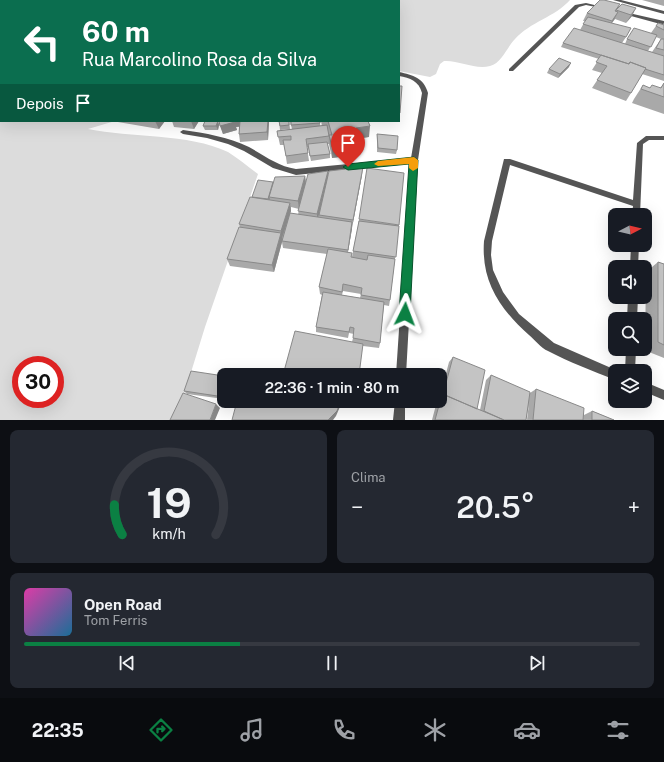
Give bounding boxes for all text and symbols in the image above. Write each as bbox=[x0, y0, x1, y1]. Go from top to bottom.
text: 60 m bbox=[82, 15, 150, 48]
icon: left bbox=[16, 16, 68, 68]
text: Rua Marcolino Rosa da Silva bbox=[82, 49, 317, 70]
icon: arrive bbox=[72, 92, 94, 114]
text: Depois bbox=[16, 95, 64, 112]
pin bbox=[331, 126, 365, 167]
icon: arrive bbox=[337, 132, 359, 154]
north arrow bbox=[608, 208, 652, 252]
map controls bbox=[608, 208, 652, 408]
button: sound bbox=[608, 260, 652, 304]
position arrow bbox=[384, 293, 426, 335]
button: search bbox=[608, 312, 652, 356]
speed limit sign: 30 bbox=[12, 356, 64, 408]
button: layers bbox=[608, 364, 652, 408]
text: 22:36 · 1 min · 80 m bbox=[265, 379, 399, 396]
text: Clima bbox=[351, 470, 386, 485]
text: 19 bbox=[146, 477, 191, 526]
text: 20.5° bbox=[456, 489, 535, 525]
text: − bbox=[351, 494, 363, 520]
text: + bbox=[628, 494, 640, 520]
text: km/h bbox=[152, 524, 185, 541]
text: Open Road bbox=[84, 596, 162, 613]
text: Tom Ferris bbox=[84, 613, 147, 628]
icon: previous bbox=[116, 652, 138, 674]
icon: pause bbox=[321, 652, 343, 674]
icon: next bbox=[526, 652, 548, 674]
icon: directions bbox=[147, 716, 175, 744]
icon: music bbox=[238, 716, 266, 744]
icon: phone bbox=[330, 716, 358, 744]
icon: climate bbox=[421, 716, 449, 744]
icon: car bbox=[513, 716, 541, 744]
icon: filters bbox=[604, 716, 632, 744]
text: 22:35 bbox=[32, 720, 84, 741]

